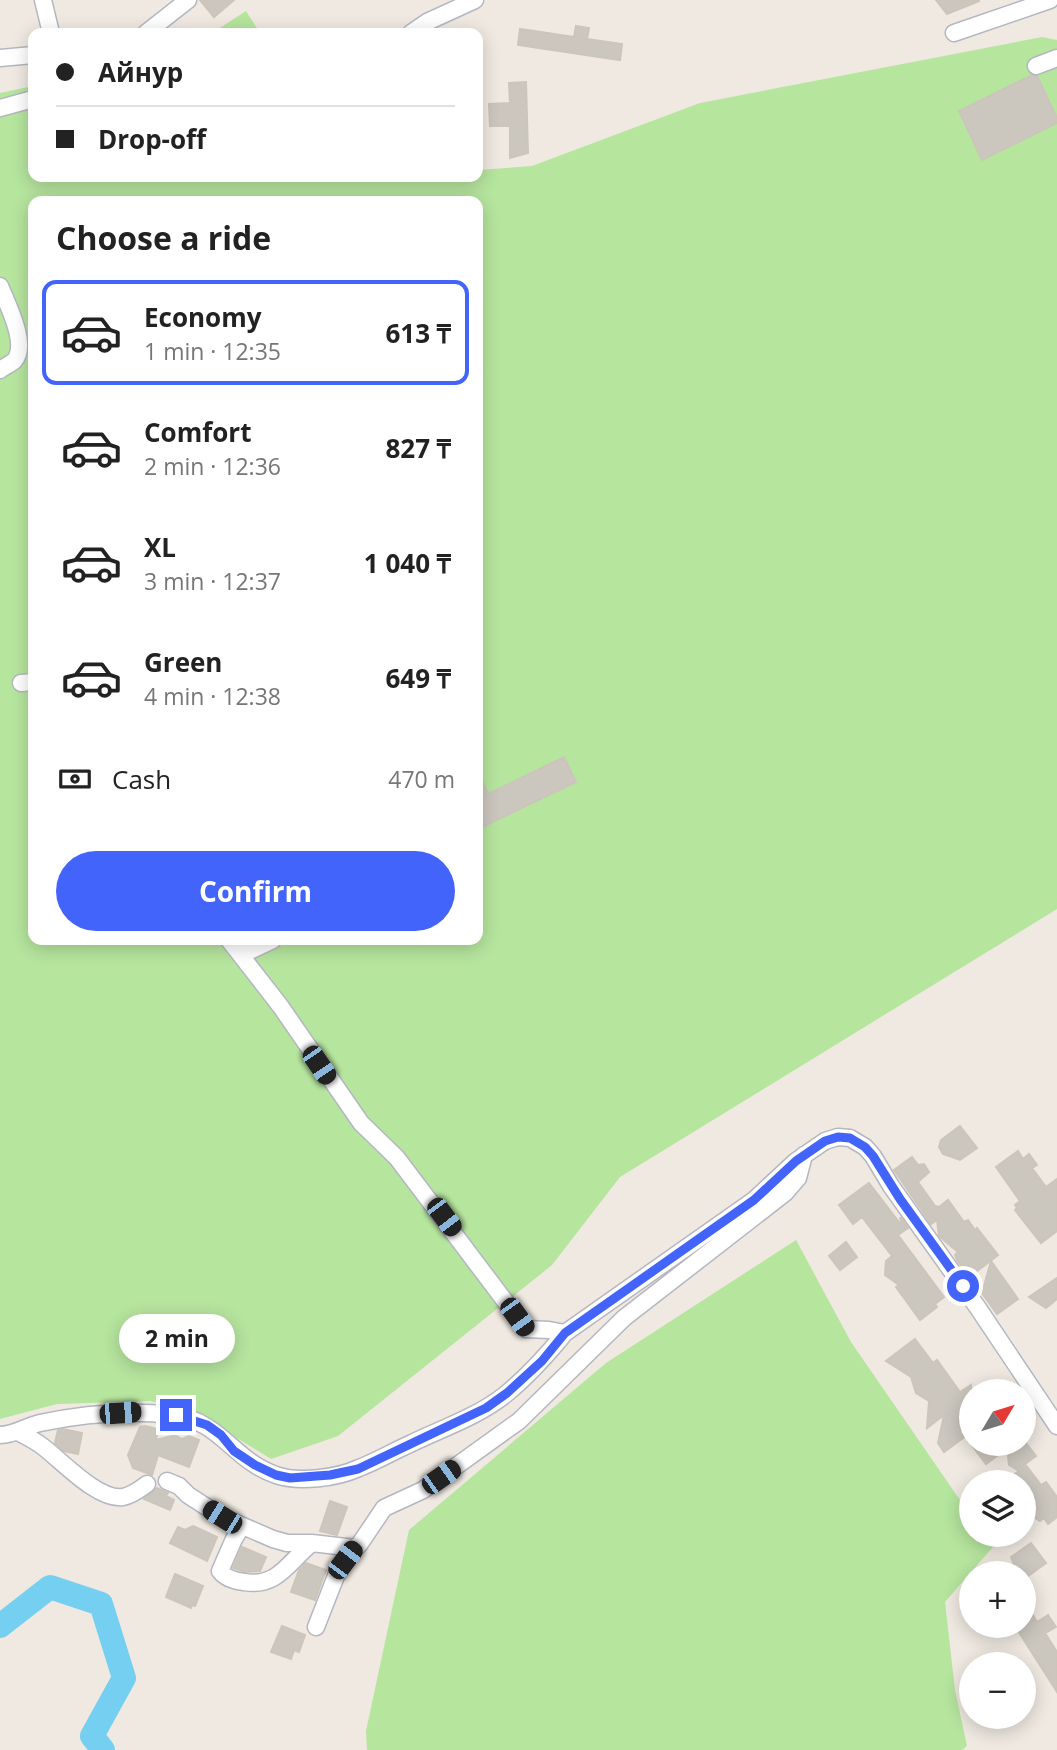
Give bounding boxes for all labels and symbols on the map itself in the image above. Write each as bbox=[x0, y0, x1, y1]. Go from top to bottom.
car bbox=[299, 1042, 340, 1088]
car bbox=[423, 1194, 466, 1240]
route start bbox=[947, 1270, 979, 1302]
car bbox=[497, 1294, 538, 1340]
callout: 2 min bbox=[118, 1314, 234, 1362]
north arrow bbox=[959, 1379, 1036, 1456]
route end bbox=[160, 1399, 192, 1431]
car bbox=[99, 1401, 142, 1425]
car bbox=[418, 1456, 465, 1498]
car bbox=[199, 1497, 246, 1537]
car bbox=[324, 1537, 367, 1583]

